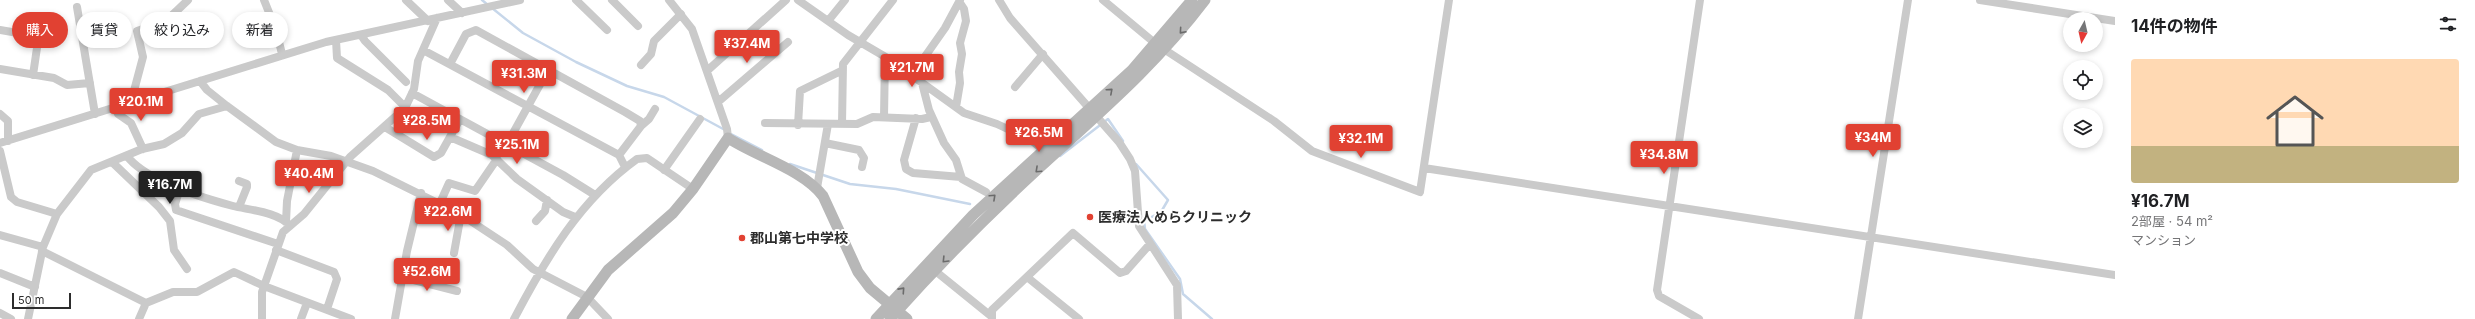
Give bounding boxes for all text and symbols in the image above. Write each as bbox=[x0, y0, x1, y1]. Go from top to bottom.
chip: 購入 bbox=[12, 12, 68, 48]
chip: 賃貸 bbox=[76, 12, 132, 48]
chip: 絞り込み bbox=[140, 12, 224, 48]
chip: 新着 bbox=[232, 12, 288, 48]
north arrow bbox=[2063, 12, 2103, 52]
map controls bbox=[2063, 12, 2103, 148]
icon: filters bbox=[2437, 13, 2459, 35]
text: 14件の物件 bbox=[2131, 16, 2218, 36]
one-way arrow bbox=[1179, 26, 1186, 34]
pin: ¥37.4M bbox=[714, 30, 780, 64]
text: ¥37.4M bbox=[724, 35, 771, 51]
pin: ¥21.7M bbox=[879, 54, 945, 88]
text: ¥21.7M bbox=[890, 59, 934, 75]
pin: ¥31.3M bbox=[491, 60, 557, 94]
button: locate bbox=[2063, 60, 2103, 100]
text: ¥31.3M bbox=[501, 65, 547, 81]
icon: home bbox=[2259, 85, 2331, 157]
pin: ¥20.1M bbox=[108, 88, 174, 122]
one-way arrow bbox=[1105, 88, 1112, 95]
text: ¥20.1M bbox=[119, 93, 163, 109]
pin: ¥28.5M bbox=[394, 107, 460, 141]
button: layers bbox=[2063, 108, 2103, 148]
text: ¥28.5M bbox=[403, 112, 451, 128]
pin: ¥26.5M bbox=[1006, 119, 1072, 153]
text: ¥26.5M bbox=[1015, 124, 1063, 140]
pin: ¥34M bbox=[1849, 124, 1897, 158]
pin: ¥32.1M bbox=[1328, 125, 1394, 159]
text: ¥34M bbox=[1855, 129, 1891, 145]
text: ¥32.1M bbox=[1339, 130, 1383, 146]
pin: ¥25.1M bbox=[484, 131, 550, 165]
text: ¥25.1M bbox=[495, 136, 539, 152]
pin: ¥34.8M bbox=[1631, 141, 1697, 175]
text: ¥34.8M bbox=[1640, 146, 1688, 162]
pin: ¥40.4M bbox=[276, 160, 342, 194]
text: ¥40.4M bbox=[284, 165, 334, 181]
one-way arrow bbox=[1035, 165, 1043, 172]
pin: ¥16.7M bbox=[137, 171, 203, 205]
text: ¥16.7M bbox=[148, 176, 192, 192]
text: ¥16.7M bbox=[2131, 191, 2190, 211]
one-way arrow bbox=[988, 194, 996, 202]
pin: ¥22.6M bbox=[415, 198, 481, 232]
text: ¥22.6M bbox=[424, 203, 472, 219]
place label: 医療法人めらクリニック bbox=[1098, 208, 1252, 225]
marker: 医療法人めらクリニック bbox=[1085, 212, 1095, 222]
text: 2部屋 · 54 m² bbox=[2131, 213, 2213, 229]
place label: 郡山第七中学校 bbox=[750, 229, 848, 246]
text: マンション bbox=[2131, 232, 2196, 248]
marker: 郡山第七中学校 bbox=[737, 233, 747, 243]
one-way arrow bbox=[942, 255, 949, 263]
pin: ¥52.6M bbox=[394, 258, 460, 292]
text: ¥52.6M bbox=[403, 263, 451, 279]
one-way arrow bbox=[897, 287, 905, 295]
scale bar bbox=[12, 291, 71, 310]
text: 50 m bbox=[18, 293, 44, 307]

